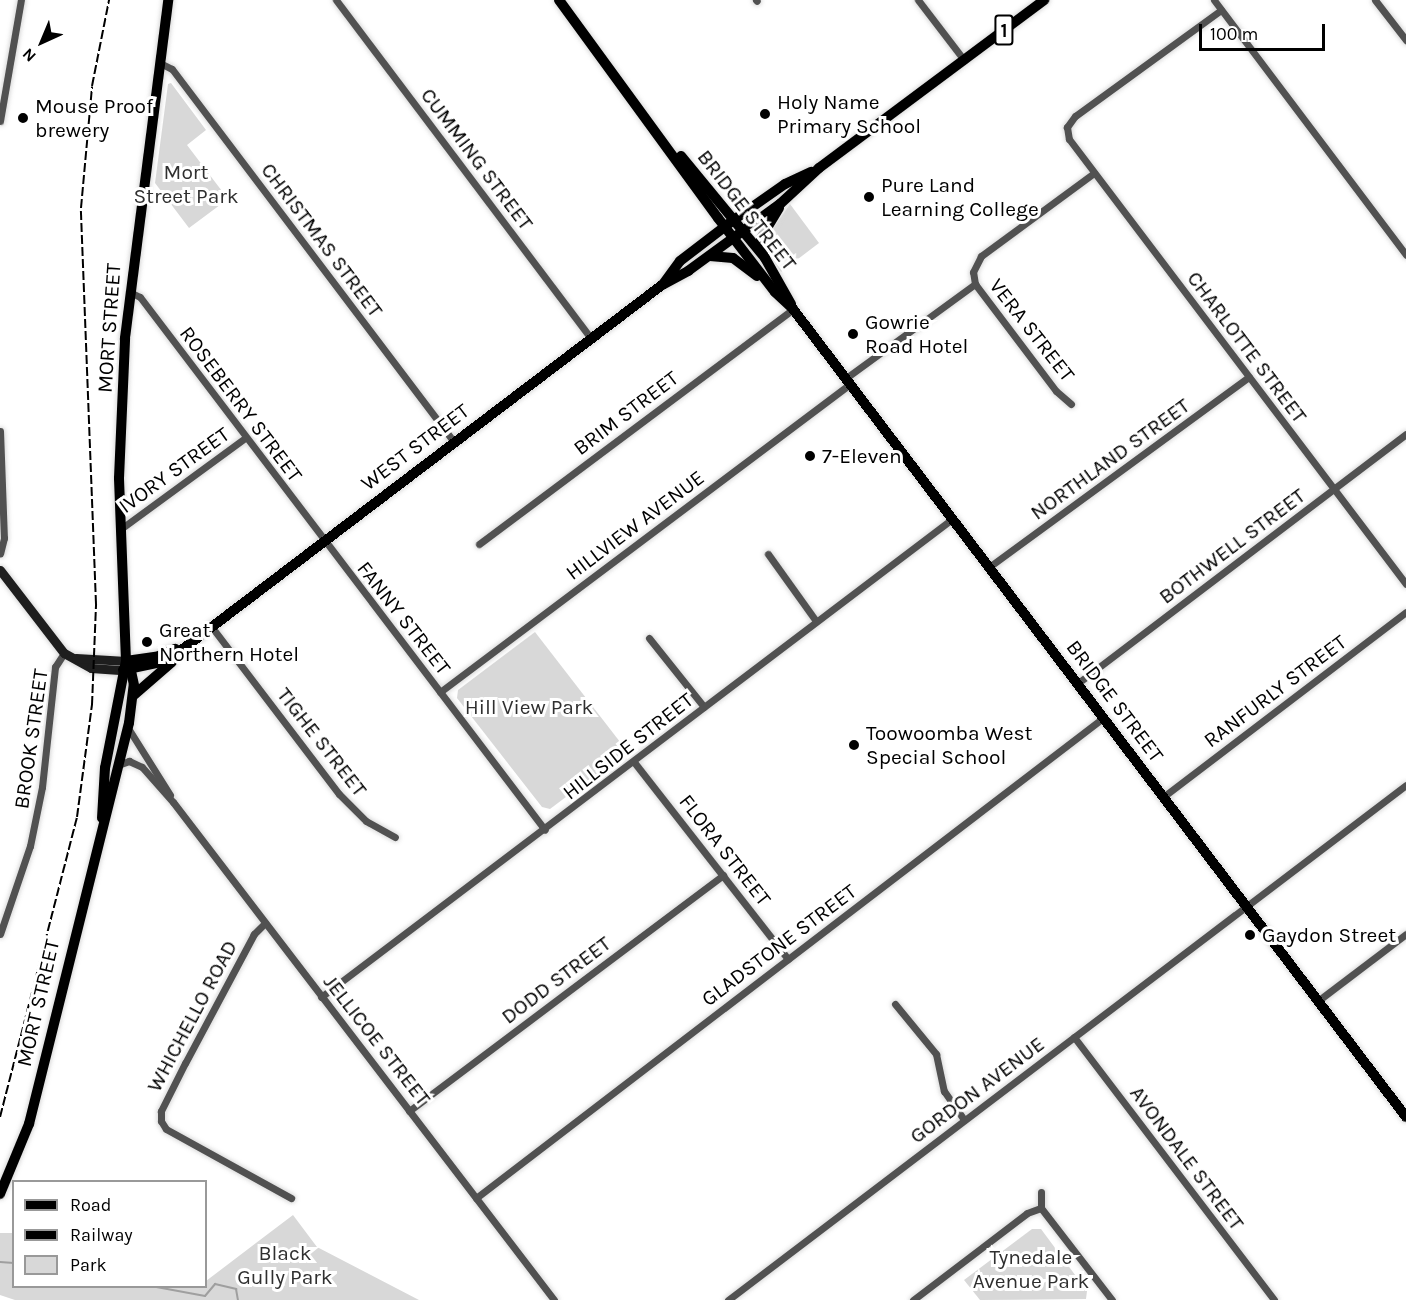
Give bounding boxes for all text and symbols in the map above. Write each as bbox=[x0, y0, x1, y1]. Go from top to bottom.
north arrow bbox=[12, 12, 72, 72]
scale bar bbox=[1202, 12, 1328, 50]
road number: 1 bbox=[994, 13, 1014, 47]
text: 100 m bbox=[1210, 23, 1258, 45]
text: N bbox=[18, 44, 40, 66]
street label: CUMMING STREET bbox=[415, 83, 539, 235]
place label: Holy Name Primary School bbox=[777, 89, 921, 139]
place label: Mouse Proof brewery bbox=[35, 93, 153, 143]
marker: Holy Name Primary School bbox=[758, 107, 772, 121]
marker: Mouse Proof brewery bbox=[16, 111, 30, 125]
street label: BRIDGE STREET bbox=[692, 145, 802, 275]
street label: CHRISTMAS STREET bbox=[256, 158, 388, 322]
park label: Mort Street Park bbox=[133, 159, 239, 209]
place label: Pure Land Learning College bbox=[881, 172, 1039, 222]
marker: Pure Land Learning College bbox=[862, 190, 876, 204]
street label: MORT STREET bbox=[92, 262, 126, 394]
street label: CHARLOTTE STREET bbox=[1182, 266, 1312, 428]
street label: VERA STREET bbox=[984, 273, 1080, 387]
place label: Gowrie Road Hotel bbox=[865, 309, 968, 359]
street label: ROSEBERRY STREET bbox=[174, 321, 308, 487]
marker: Gowrie Road Hotel bbox=[846, 327, 860, 341]
street label: BRIM STREET bbox=[569, 365, 683, 461]
street label: NORTHLAND STREET bbox=[1025, 393, 1195, 525]
street label: WEST STREET bbox=[356, 398, 474, 496]
street label: IVORY STREET bbox=[114, 421, 234, 519]
place label: 7-Eleven bbox=[822, 443, 902, 469]
marker: 7-Eleven bbox=[803, 449, 817, 463]
street label: HILLVIEW AVENUE bbox=[561, 465, 709, 585]
street label: BOTHWELL STREET bbox=[1154, 483, 1310, 609]
street label: FANNY STREET bbox=[352, 556, 456, 680]
place label: Great Northern Hotel bbox=[159, 617, 299, 667]
street label: RANFURLY STREET bbox=[1199, 629, 1351, 753]
marker: Great Northern Hotel bbox=[140, 635, 154, 649]
street label: BRIDGE STREET bbox=[1061, 635, 1169, 767]
street label: BROOK STREET bbox=[9, 667, 53, 811]
street label: TIGHE STREET bbox=[272, 683, 372, 801]
street label: HILLSIDE STREET bbox=[558, 687, 698, 805]
park label: Hill View Park bbox=[465, 694, 593, 720]
place label: Toowoomba West Special School bbox=[866, 720, 1032, 770]
marker: Toowoomba West Special School bbox=[847, 738, 861, 752]
street label: FLORA STREET bbox=[674, 789, 776, 911]
street label: GLADSTONE STREET bbox=[697, 879, 861, 1011]
place label: Gaydon Street bbox=[1262, 922, 1396, 948]
marker: Gaydon Street bbox=[1243, 928, 1257, 942]
street label: DODD STREET bbox=[496, 931, 616, 1029]
street label: WHICHELLO ROAD bbox=[141, 936, 243, 1096]
street label: MORT STREET bbox=[11, 937, 65, 1069]
street label: JELLICOE STREET bbox=[318, 970, 436, 1110]
street label: GORDON AVENUE bbox=[905, 1031, 1049, 1149]
street label: AVONDALE STREET bbox=[1125, 1081, 1249, 1235]
legend bbox=[12, 1180, 207, 1288]
text: Road bbox=[70, 1194, 111, 1216]
text: Railway bbox=[70, 1224, 133, 1246]
park label: Black Gully Park bbox=[237, 1240, 333, 1290]
park label: Tynedale Avenue Park bbox=[973, 1244, 1089, 1294]
text: Park bbox=[70, 1254, 107, 1276]

